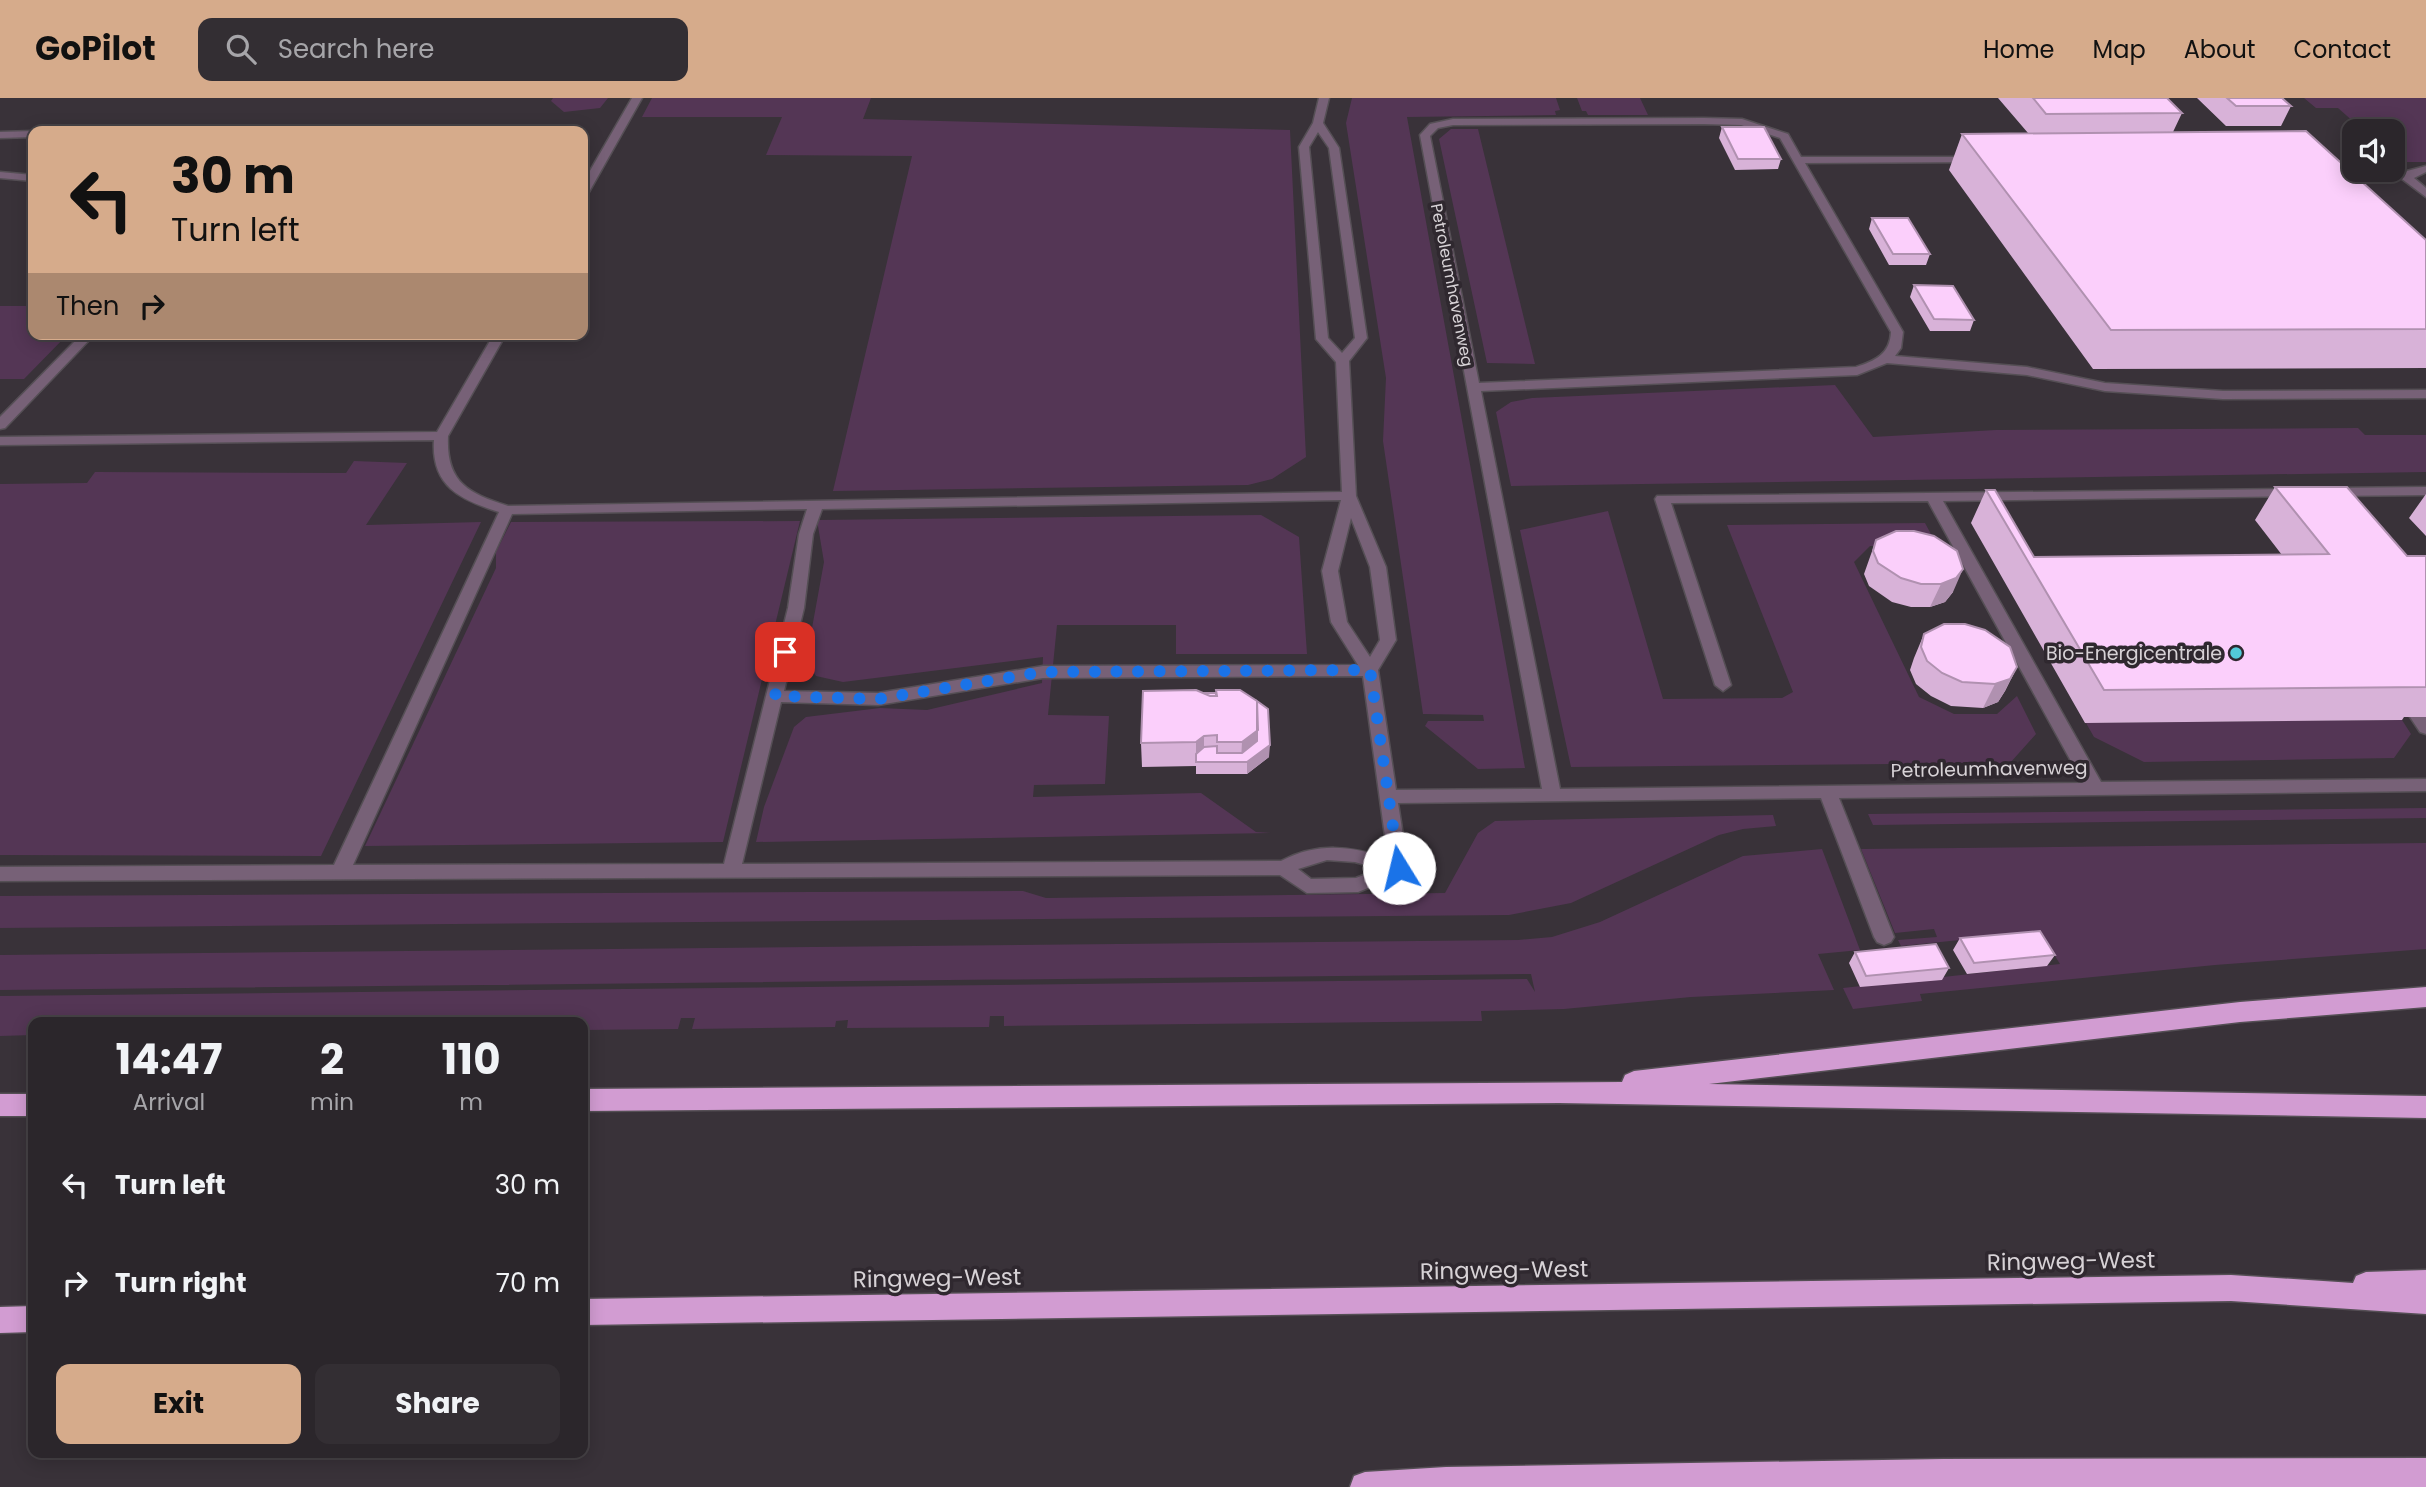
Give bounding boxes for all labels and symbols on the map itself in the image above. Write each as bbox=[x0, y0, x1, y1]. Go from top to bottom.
street label: Petroleumhavenweg bbox=[1425, 201, 1479, 369]
pin bbox=[755, 622, 815, 682]
place label: Bio-Energicentrale bbox=[2046, 640, 2222, 667]
marker: Bio-Energicentrale bbox=[2228, 645, 2244, 661]
street label: Petroleumhavenweg bbox=[1890, 754, 2088, 784]
position arrow bbox=[1362, 831, 1436, 905]
street label: Ringweg-West bbox=[1987, 1244, 2155, 1278]
street label: Ringweg-West bbox=[1420, 1253, 1588, 1287]
street label: Ringweg-West bbox=[853, 1261, 1021, 1295]

